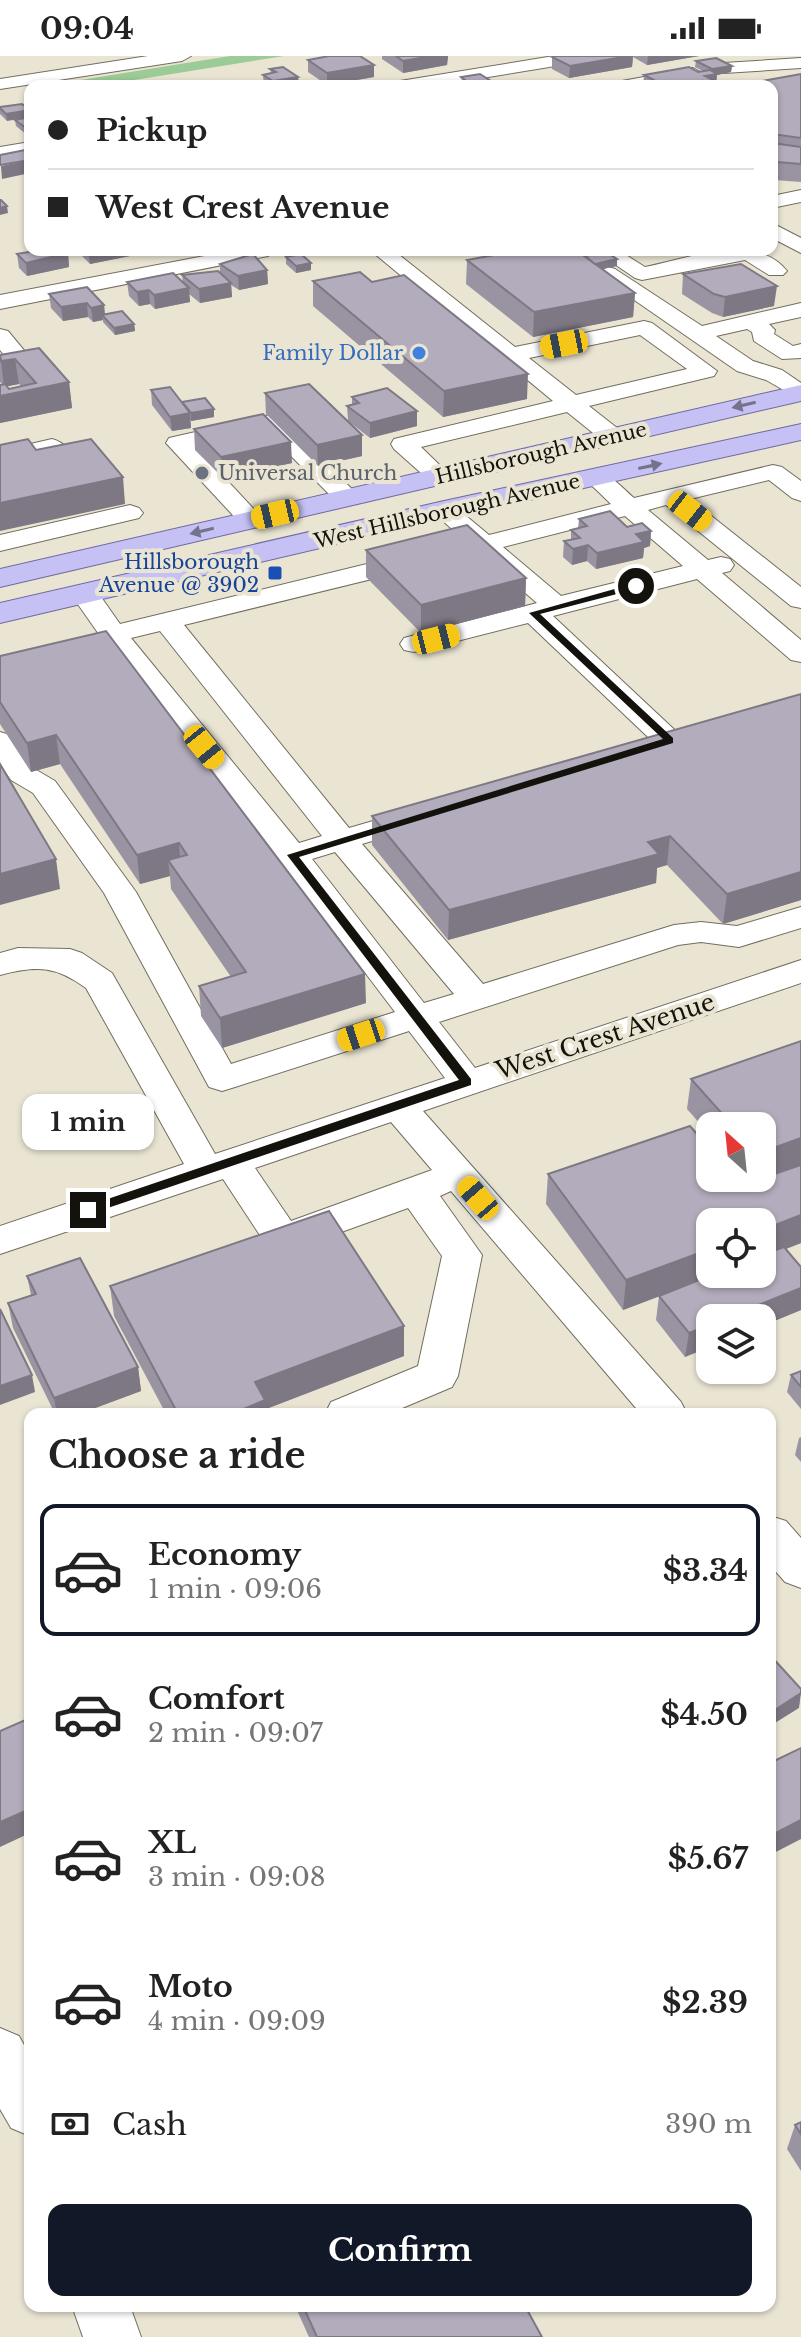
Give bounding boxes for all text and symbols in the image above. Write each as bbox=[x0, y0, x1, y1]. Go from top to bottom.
text: 09:04 bbox=[40, 10, 134, 47]
text: Pickup bbox=[96, 112, 207, 149]
text: West Crest Avenue bbox=[96, 189, 390, 226]
car bbox=[538, 328, 590, 360]
place label: Family Dollar bbox=[262, 341, 403, 365]
marker: Family Dollar bbox=[410, 344, 428, 362]
one-way arrow bbox=[731, 399, 756, 412]
street label: Hillsborough Avenue bbox=[433, 417, 649, 489]
one-way arrow bbox=[637, 460, 662, 472]
place label: Universal Church bbox=[218, 461, 397, 485]
marker: Universal Church bbox=[193, 464, 211, 482]
street label: West Hillsborough Avenue bbox=[311, 469, 582, 554]
car bbox=[664, 487, 716, 535]
car bbox=[249, 497, 301, 531]
one-way arrow bbox=[189, 525, 214, 538]
place label: Hillsborough Avenue @ 3902 bbox=[98, 550, 259, 597]
marker: Hillsborough Avenue @ 3902 bbox=[266, 564, 284, 582]
route start bbox=[618, 568, 654, 604]
car bbox=[410, 622, 462, 656]
car bbox=[180, 721, 228, 773]
street label: West Crest Avenue bbox=[491, 987, 718, 1085]
car bbox=[334, 1016, 388, 1054]
callout: 1 min bbox=[22, 1094, 154, 1150]
text: 1 min bbox=[50, 1106, 126, 1138]
north arrow bbox=[696, 1112, 776, 1192]
map controls bbox=[696, 1112, 776, 1384]
car bbox=[453, 1172, 503, 1224]
route end bbox=[70, 1192, 106, 1228]
button: locate bbox=[696, 1208, 776, 1288]
button: layers bbox=[696, 1304, 776, 1384]
text: Choose a ride bbox=[48, 1433, 305, 1478]
icon: car bbox=[52, 1534, 124, 1606]
text: Economy bbox=[148, 1536, 301, 1573]
text: $3.34 bbox=[663, 1552, 748, 1589]
text: 1 min · 09:06 bbox=[148, 1573, 322, 1605]
icon: car bbox=[52, 1678, 124, 1750]
text: Comfort bbox=[148, 1680, 285, 1717]
text: $4.50 bbox=[660, 1696, 748, 1733]
text: 2 min · 09:07 bbox=[148, 1717, 323, 1749]
icon: car bbox=[52, 1822, 124, 1894]
text: XL bbox=[148, 1824, 196, 1861]
text: $5.67 bbox=[668, 1840, 748, 1877]
text: 3 min · 09:08 bbox=[148, 1861, 326, 1893]
icon: car bbox=[52, 1966, 124, 2038]
text: Moto bbox=[148, 1968, 233, 2005]
text: $2.39 bbox=[662, 1984, 748, 2021]
text: 4 min · 09:09 bbox=[148, 2005, 326, 2037]
icon: cash bbox=[48, 2102, 92, 2146]
text: Cash bbox=[112, 2106, 187, 2143]
text: 390 m bbox=[665, 2108, 752, 2140]
button: Confirm bbox=[48, 2204, 752, 2296]

